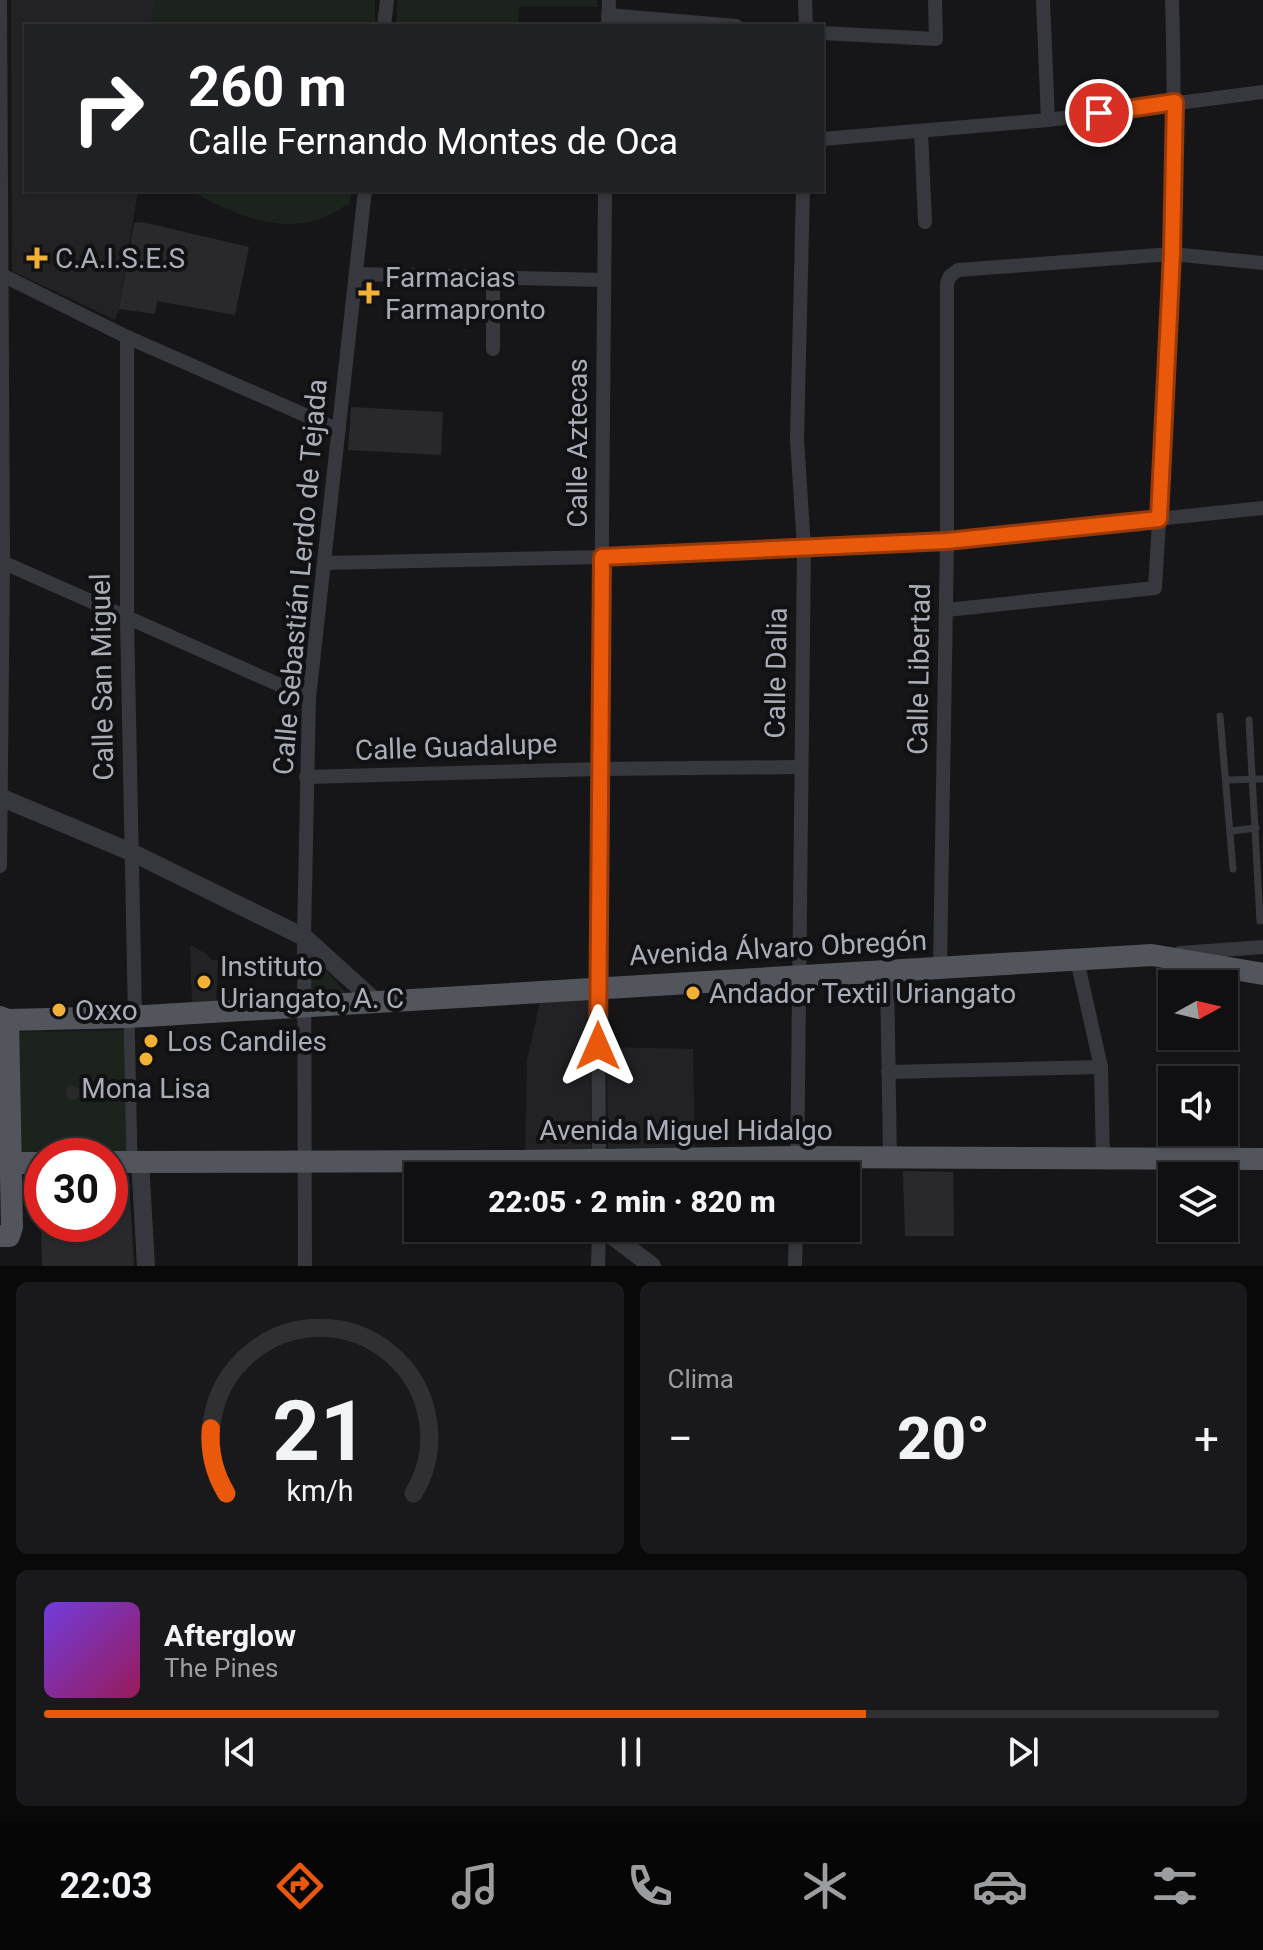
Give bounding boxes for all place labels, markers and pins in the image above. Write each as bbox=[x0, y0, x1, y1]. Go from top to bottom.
pin bbox=[1065, 79, 1133, 147]
place label: C.A.I.S.E.S bbox=[55, 242, 185, 275]
marker: C.A.I.S.E.S bbox=[26, 247, 48, 269]
place label: Farmacias Farmapronto bbox=[385, 261, 546, 326]
marker: Farmacias Farmapronto bbox=[360, 284, 378, 302]
place label: Instituto Uriangato, A. C bbox=[220, 950, 404, 1015]
marker: Instituto Uriangato, A. C bbox=[195, 973, 213, 991]
place label: Andador Textil Uriangato bbox=[709, 977, 1016, 1010]
marker: Andador Textil Uriangato bbox=[684, 984, 702, 1002]
place label: Oxxo bbox=[75, 994, 138, 1027]
marker: Oxxo bbox=[50, 1001, 68, 1019]
place label: Los Candiles bbox=[167, 1025, 327, 1058]
marker: Los Candiles bbox=[142, 1032, 160, 1050]
marker: Mona Lisa bbox=[137, 1050, 155, 1068]
place label: Mona Lisa bbox=[81, 1072, 211, 1105]

